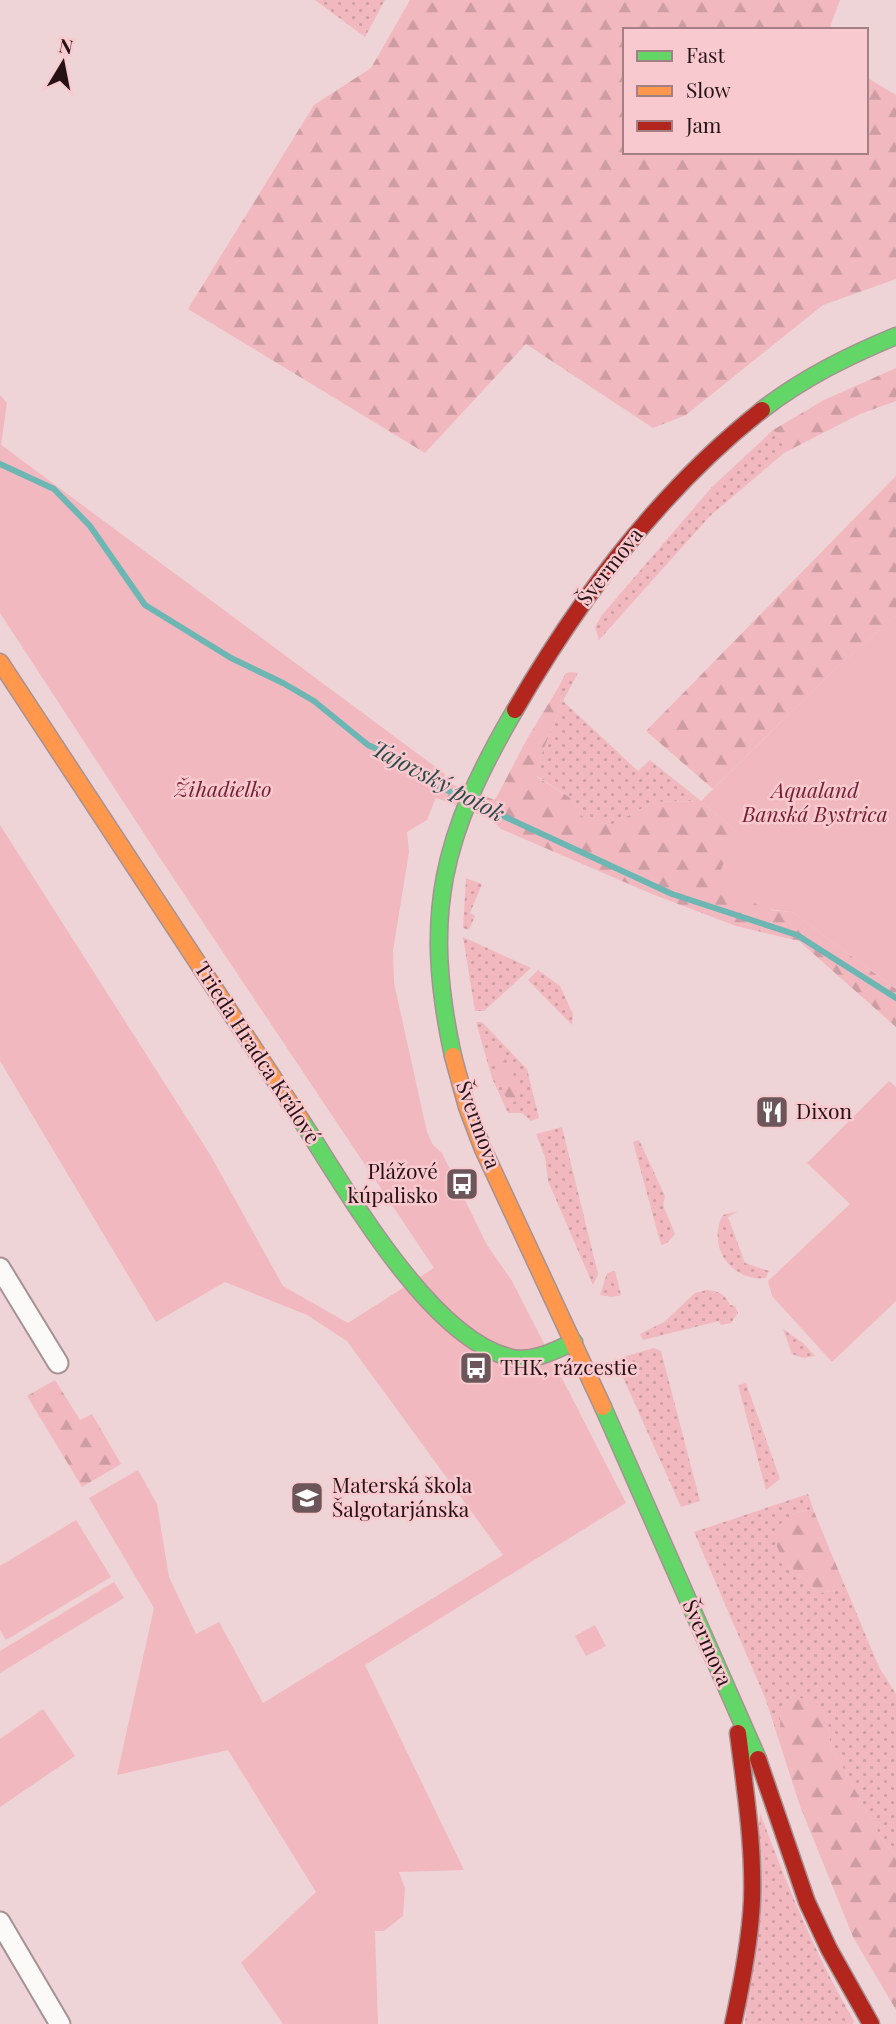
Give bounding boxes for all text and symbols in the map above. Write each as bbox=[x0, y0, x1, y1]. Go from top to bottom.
north arrow bbox=[28, 28, 98, 98]
legend bbox=[623, 28, 868, 154]
text: N bbox=[57, 31, 75, 59]
text: Fast bbox=[686, 40, 725, 68]
text: Slow bbox=[686, 75, 731, 103]
text: Jam bbox=[685, 110, 722, 138]
street label: Švermova bbox=[569, 520, 648, 611]
water label: Tajovský potok bbox=[367, 732, 511, 828]
park label: Žihadielko bbox=[174, 774, 272, 802]
park label: Aqualand Banská Bystrica bbox=[741, 775, 888, 827]
street label: Trieda Hradca Králové bbox=[189, 955, 328, 1148]
street label: Švermova bbox=[451, 1076, 509, 1173]
restaurant icon: Dixon bbox=[753, 1093, 791, 1131]
place label: Dixon bbox=[796, 1096, 852, 1124]
place label: Plážové kúpalisko bbox=[348, 1156, 438, 1208]
bus stop icon: Plážové kúpalisko bbox=[443, 1165, 481, 1203]
bus stop icon: THK, rázcestie bbox=[457, 1349, 495, 1387]
place label: THK, rázcestie bbox=[500, 1352, 638, 1380]
place label: Materská škola Šalgotarjánska bbox=[332, 1470, 473, 1522]
school or university icon: Materská škola Šalgotarjánska bbox=[288, 1479, 326, 1517]
street label: Švermova bbox=[677, 1594, 741, 1690]

